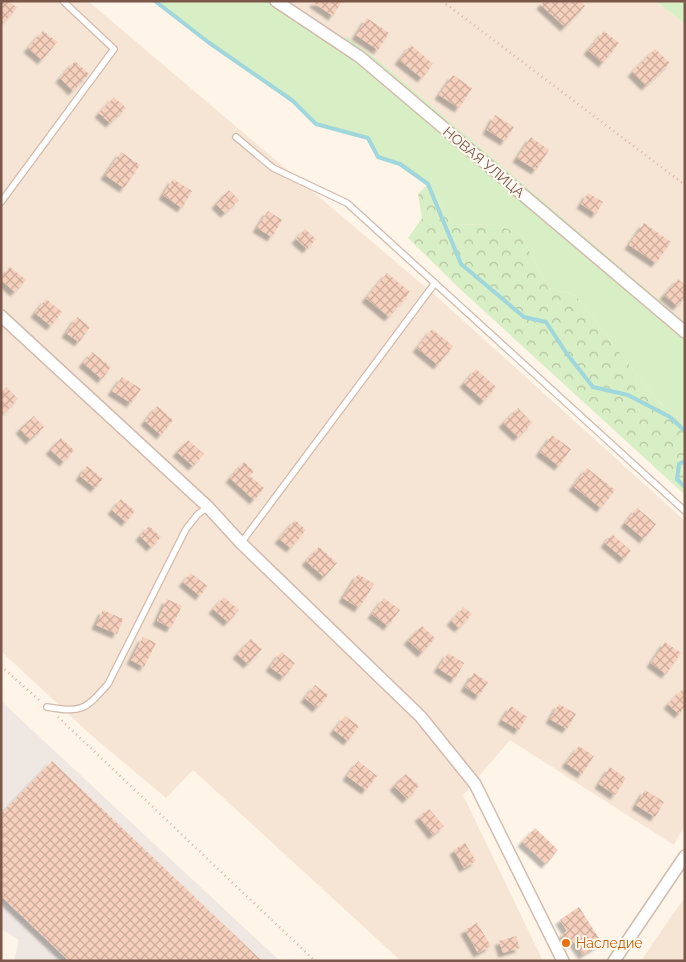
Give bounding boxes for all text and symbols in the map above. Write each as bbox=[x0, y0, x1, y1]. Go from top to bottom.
street label: НОВАЯ УЛИЦА bbox=[440, 123, 528, 201]
place label: Наследие bbox=[576, 935, 642, 951]
marker: Наследие bbox=[560, 937, 572, 949]

